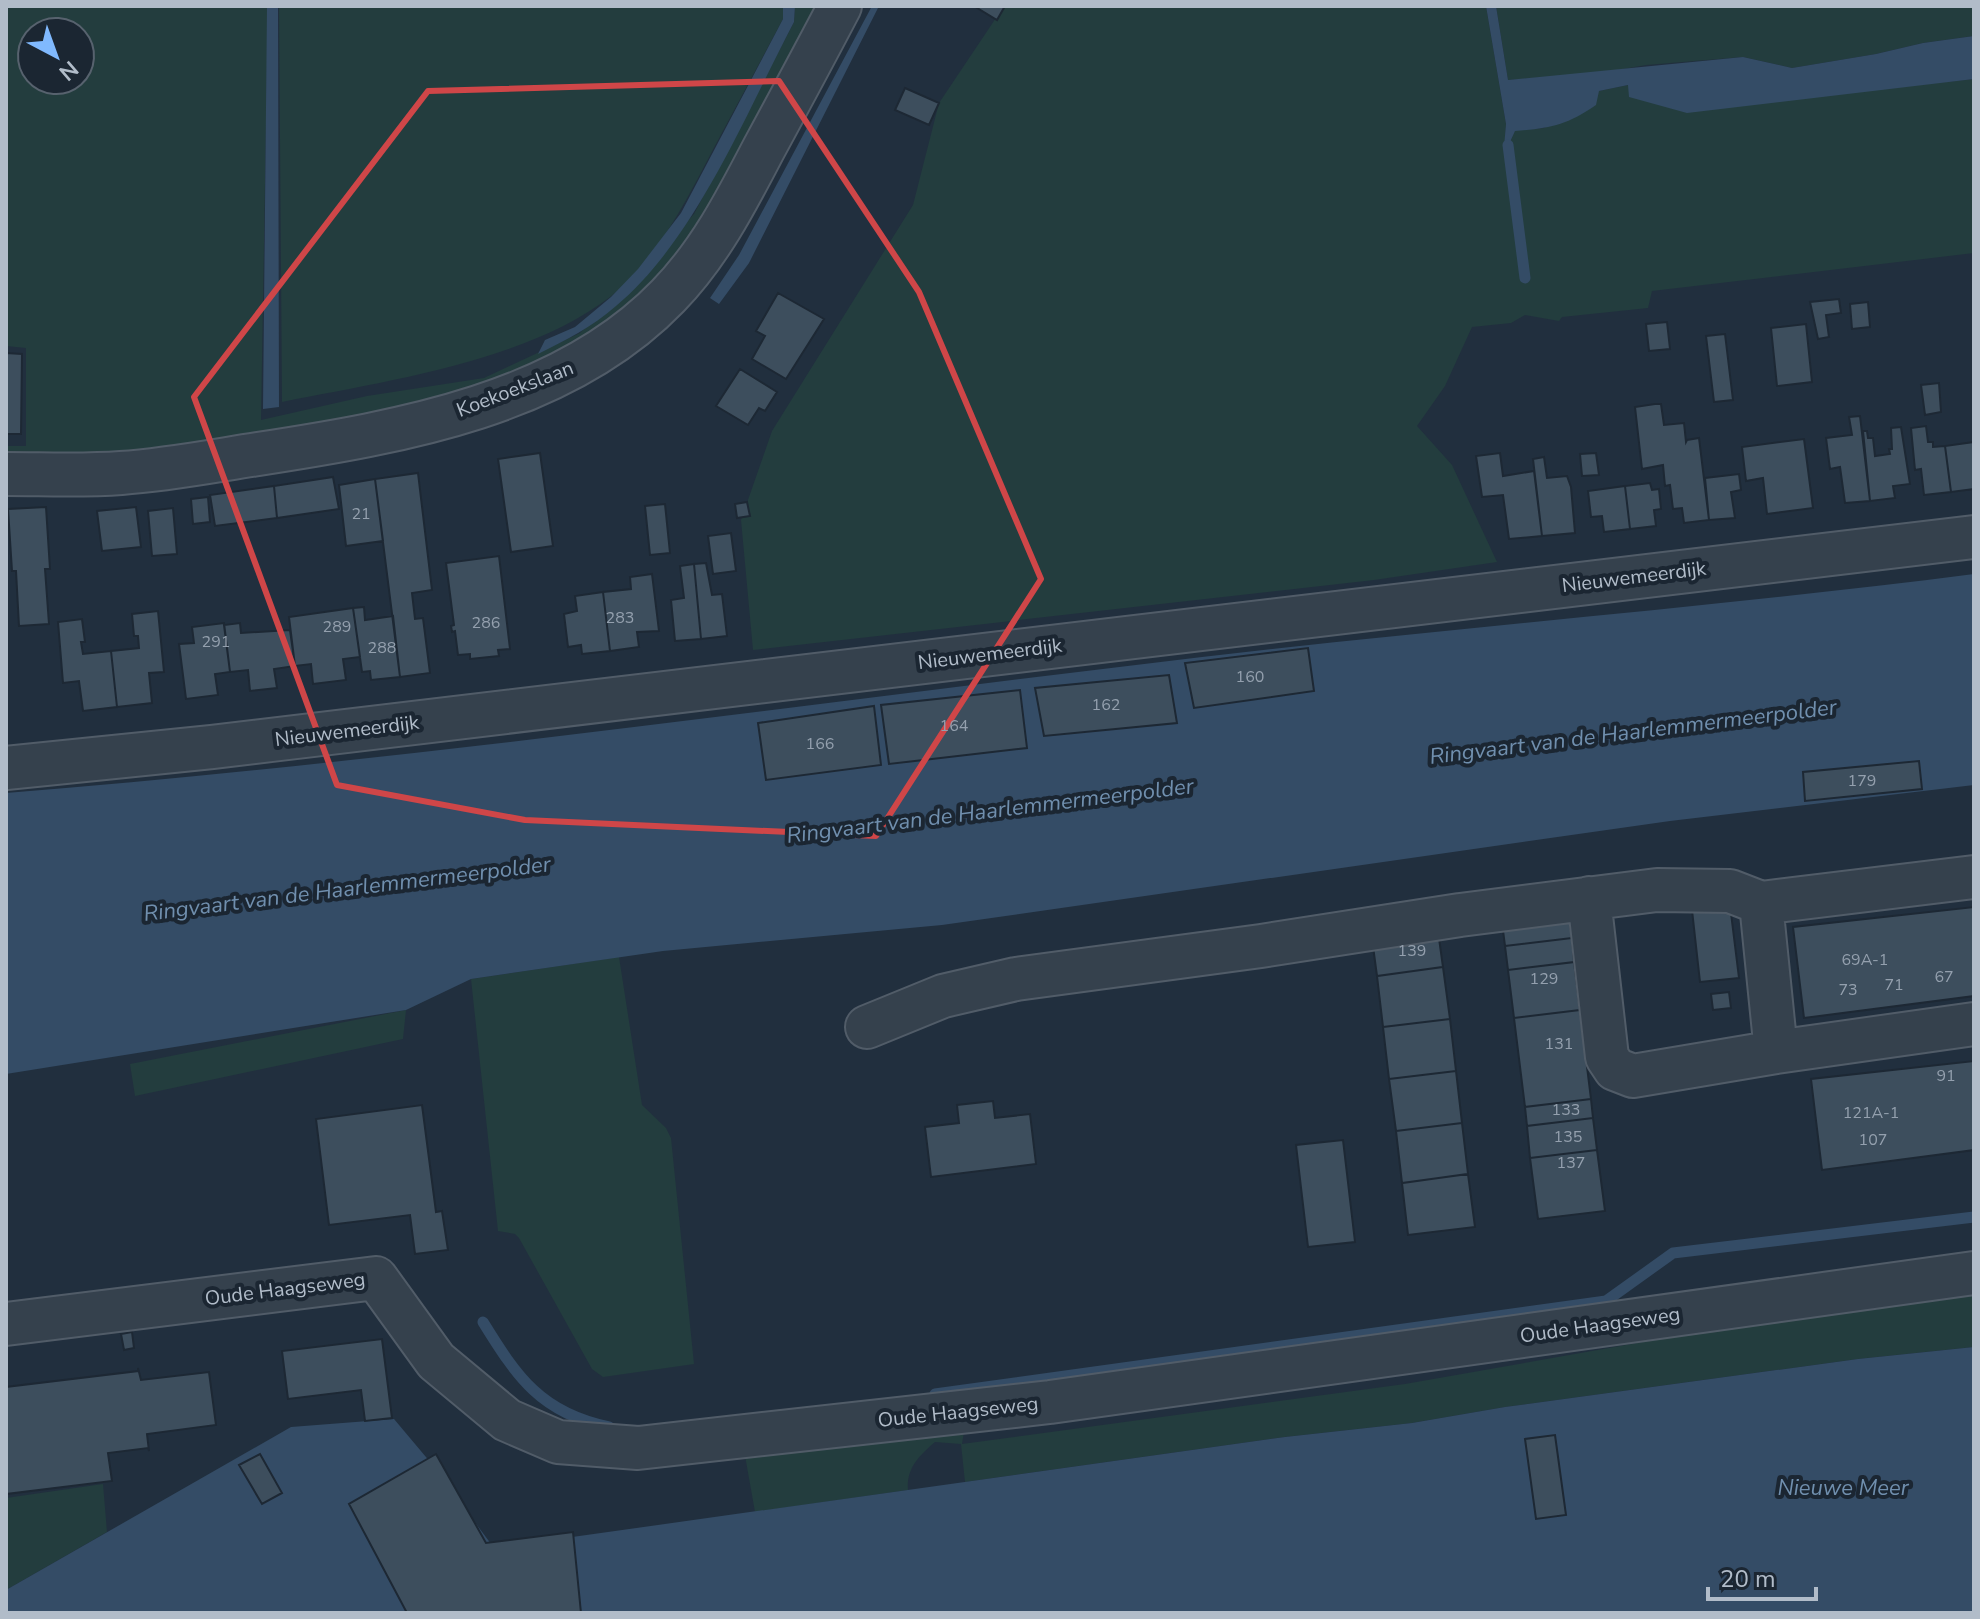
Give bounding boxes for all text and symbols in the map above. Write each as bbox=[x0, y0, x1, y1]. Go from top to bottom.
north arrow bbox=[16, 16, 96, 96]
text: N bbox=[52, 54, 85, 87]
street label: Koekoekslaan bbox=[453, 354, 577, 424]
house number: 21 bbox=[351, 503, 371, 525]
street label: Nieuwemeerdijk bbox=[1560, 555, 1709, 599]
house number: 283 bbox=[606, 607, 634, 629]
house number: 286 bbox=[472, 612, 500, 634]
house number: 289 bbox=[323, 616, 351, 638]
house number: 291 bbox=[202, 631, 230, 653]
street label: Nieuwemeerdijk bbox=[916, 632, 1065, 676]
house number: 288 bbox=[368, 637, 396, 659]
house number: 160 bbox=[1236, 666, 1264, 688]
water label: Ringvaart van de Haarlemmermeerpolder bbox=[1428, 692, 1839, 772]
house number: 162 bbox=[1092, 694, 1120, 716]
street label: Nieuwemeerdijk bbox=[273, 709, 422, 753]
house number: 164 bbox=[940, 715, 969, 737]
house number: 166 bbox=[806, 733, 834, 755]
house number: 179 bbox=[1848, 770, 1876, 792]
water label: Ringvaart van de Haarlemmermeerpolder bbox=[785, 771, 1196, 851]
water label: Ringvaart van de Haarlemmermeerpolder bbox=[142, 849, 553, 929]
house number: 139 bbox=[1398, 940, 1426, 962]
house number: 69A-1 bbox=[1842, 949, 1888, 971]
house number: 67 bbox=[1934, 966, 1954, 988]
house number: 129 bbox=[1530, 968, 1558, 990]
house number: 71 bbox=[1884, 974, 1904, 996]
house number: 73 bbox=[1838, 979, 1858, 1001]
house number: 131 bbox=[1545, 1033, 1573, 1055]
house number: 91 bbox=[1936, 1065, 1956, 1087]
house number: 133 bbox=[1552, 1099, 1580, 1121]
house number: 121A-1 bbox=[1843, 1102, 1899, 1124]
house number: 135 bbox=[1554, 1126, 1582, 1148]
house number: 107 bbox=[1859, 1129, 1887, 1151]
house number: 137 bbox=[1557, 1152, 1585, 1174]
street label: Oude Haagseweg bbox=[203, 1266, 367, 1312]
street label: Oude Haagseweg bbox=[1518, 1300, 1682, 1350]
street label: Oude Haagseweg bbox=[876, 1390, 1040, 1434]
water label: Nieuwe Meer bbox=[1777, 1473, 1910, 1503]
scale bar bbox=[1708, 1551, 1816, 1601]
text: 20 m bbox=[1720, 1563, 1776, 1595]

